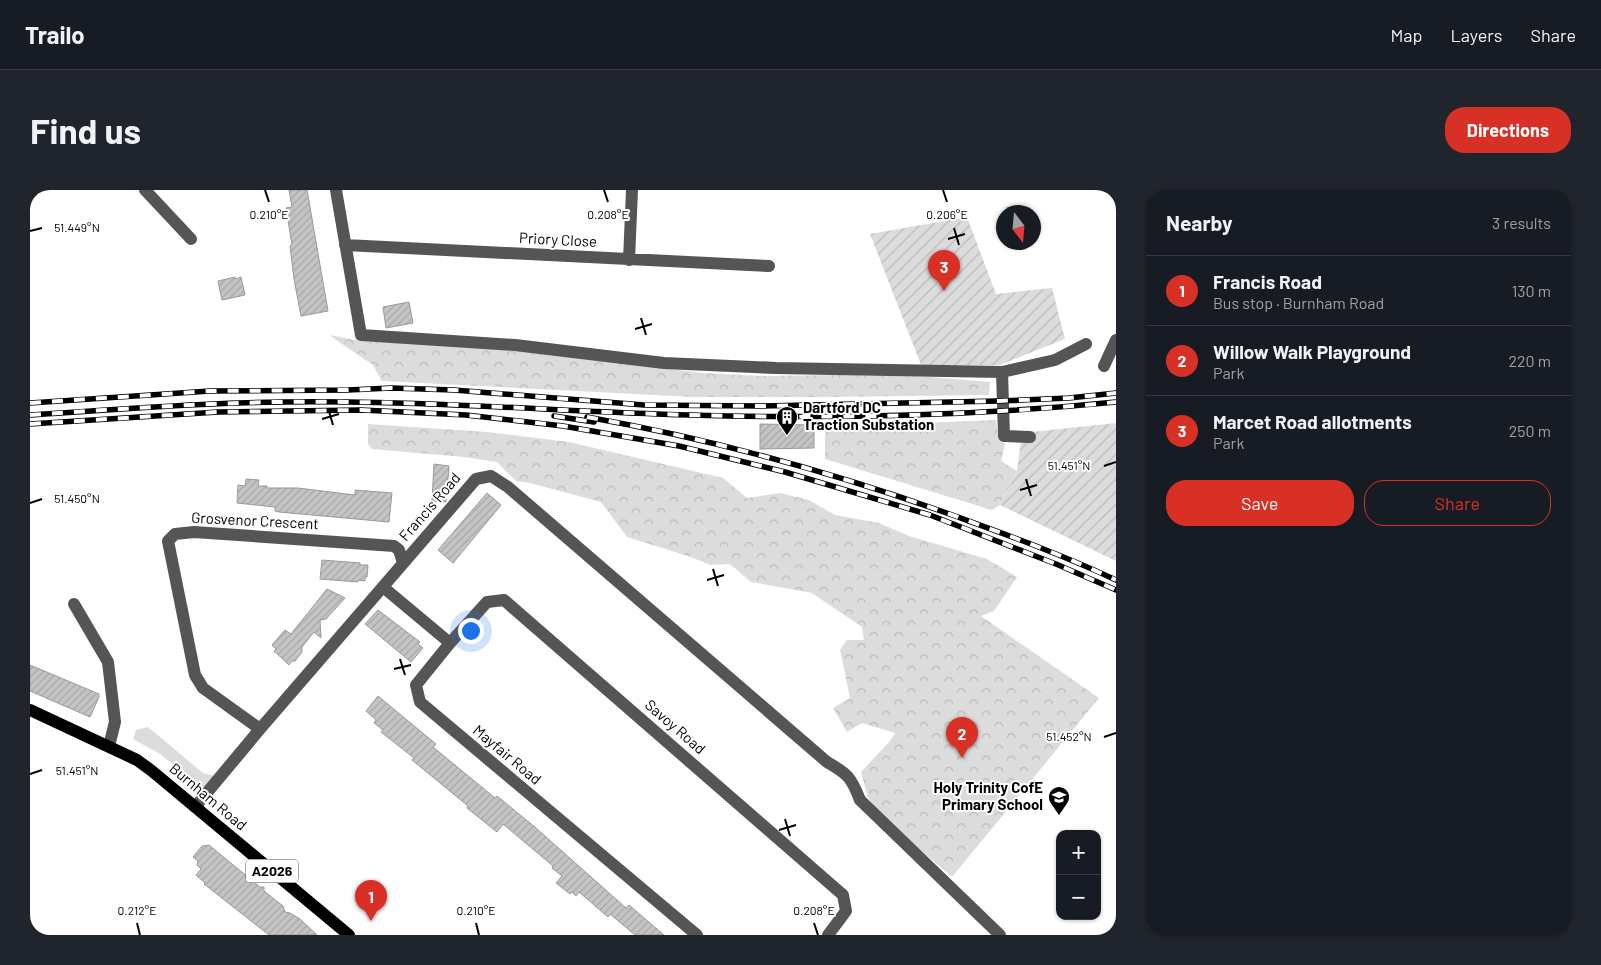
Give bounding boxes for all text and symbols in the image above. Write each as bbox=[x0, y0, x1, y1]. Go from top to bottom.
text: Trailo bbox=[25, 20, 85, 49]
text: Map bbox=[1390, 24, 1422, 46]
text: Layers bbox=[1450, 24, 1503, 46]
text: Share bbox=[1531, 24, 1576, 46]
button: Directions bbox=[1445, 107, 1571, 153]
text: Find us bbox=[30, 109, 141, 151]
north arrow bbox=[996, 205, 1041, 250]
text: 0.210°E bbox=[249, 207, 289, 221]
text: 0.208°E bbox=[587, 207, 629, 221]
text: 0.206°E bbox=[926, 207, 968, 221]
text: Nearby bbox=[1166, 210, 1232, 235]
text: 3 results bbox=[1492, 213, 1551, 232]
text: 51.449°N bbox=[54, 220, 100, 234]
street label: Priory Close bbox=[519, 228, 598, 250]
pin: 3 bbox=[928, 250, 960, 291]
text: Francis Road bbox=[1213, 270, 1322, 293]
text: 1 bbox=[1179, 281, 1185, 300]
text: 130 m bbox=[1512, 281, 1551, 300]
text: Bus stop · Burnham Road bbox=[1213, 293, 1384, 312]
text: Willow Walk Playground bbox=[1213, 340, 1411, 363]
text: 2 bbox=[1178, 351, 1186, 370]
text: 220 m bbox=[1508, 351, 1551, 370]
text: Park bbox=[1213, 363, 1244, 382]
place label: Dartford DC Traction Substation bbox=[803, 398, 934, 433]
building icon: Dartford DC Traction Substation bbox=[775, 405, 799, 436]
text: Marcet Road allotments bbox=[1213, 410, 1412, 433]
text: 3 bbox=[1178, 421, 1186, 440]
text: 250 m bbox=[1509, 421, 1551, 440]
text: Park bbox=[1213, 433, 1244, 452]
text: 51.451°N bbox=[1048, 458, 1090, 472]
street label: Francis Road bbox=[395, 469, 464, 544]
button: Save bbox=[1166, 480, 1354, 526]
button: Share bbox=[1364, 480, 1551, 526]
text: 51.450°N bbox=[54, 491, 100, 505]
street label: Grosvenor Crescent bbox=[191, 508, 319, 532]
your location bbox=[458, 618, 484, 644]
street label: Savoy Road bbox=[642, 695, 710, 757]
pin: 2 bbox=[946, 717, 978, 758]
street label: Mayfair Road bbox=[470, 721, 545, 788]
text: 51.452°N bbox=[1046, 729, 1092, 743]
street label: Burnham Road bbox=[166, 759, 251, 834]
text: 51.451°N bbox=[56, 763, 98, 777]
place label: Holy Trinity CofE Primary School bbox=[933, 778, 1043, 813]
school or university icon: Holy Trinity CofE Primary School bbox=[1047, 785, 1071, 816]
map controls bbox=[1056, 830, 1101, 920]
button: + bbox=[1056, 830, 1101, 875]
road number: A2026 bbox=[246, 859, 298, 882]
button: − bbox=[1056, 875, 1101, 920]
pin: 1 bbox=[355, 880, 387, 921]
text: 0.212°E bbox=[118, 903, 156, 917]
text: 0.210°E bbox=[456, 903, 496, 917]
text: 0.208°E bbox=[793, 903, 835, 917]

